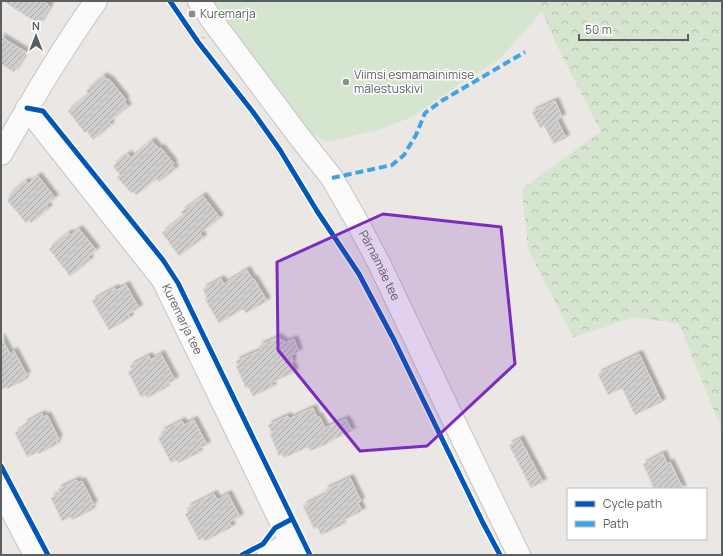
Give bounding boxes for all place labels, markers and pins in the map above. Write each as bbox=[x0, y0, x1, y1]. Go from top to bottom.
place label: Kuremarja bbox=[200, 5, 256, 22]
marker: Kuremarja bbox=[187, 9, 197, 19]
place label: Viimsi esmamainimise mälestuskivi bbox=[354, 66, 474, 97]
marker: Viimsi esmamainimise mälestuskivi bbox=[341, 77, 351, 87]

